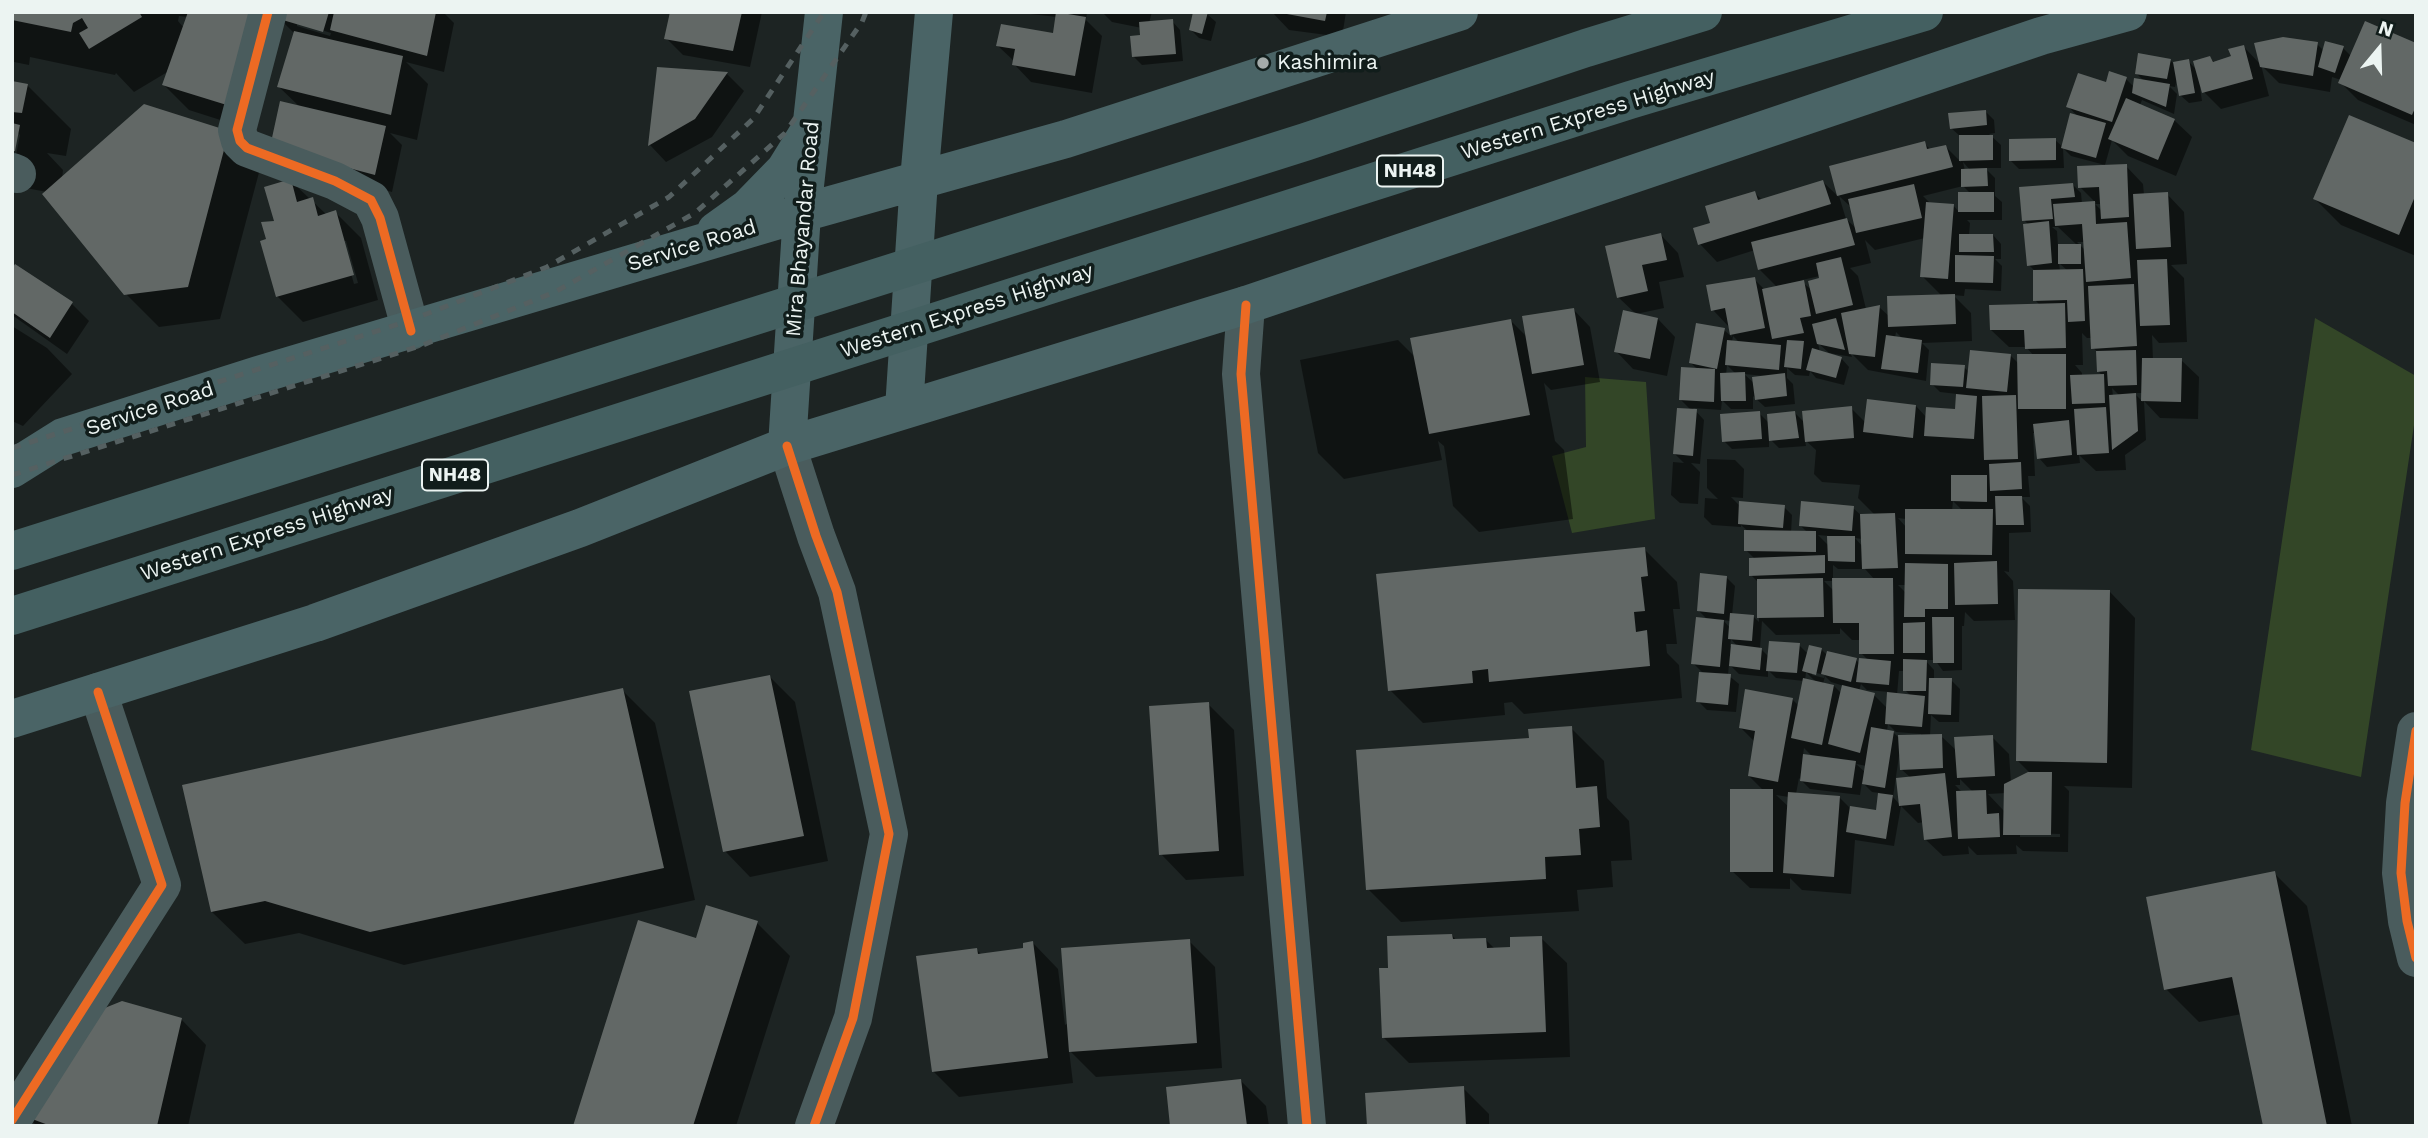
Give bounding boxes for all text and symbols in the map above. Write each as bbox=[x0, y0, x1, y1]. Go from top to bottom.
north arrow bbox=[2344, 14, 2414, 84]
text: N bbox=[2376, 16, 2396, 42]
place label: Kashimira bbox=[1277, 50, 1378, 76]
marker: Kashimira bbox=[1255, 55, 1271, 71]
street label: Western Express Highway bbox=[1458, 64, 1718, 166]
street label: Mira Bhayandar Road bbox=[781, 120, 825, 338]
road number: NH48 bbox=[1377, 155, 1443, 186]
street label: Service Road bbox=[625, 215, 759, 277]
street label: Western Express Highway bbox=[838, 258, 1096, 364]
street label: Service Road bbox=[83, 376, 217, 442]
road number: NH48 bbox=[422, 460, 488, 490]
street label: Western Express Highway bbox=[138, 481, 396, 587]

